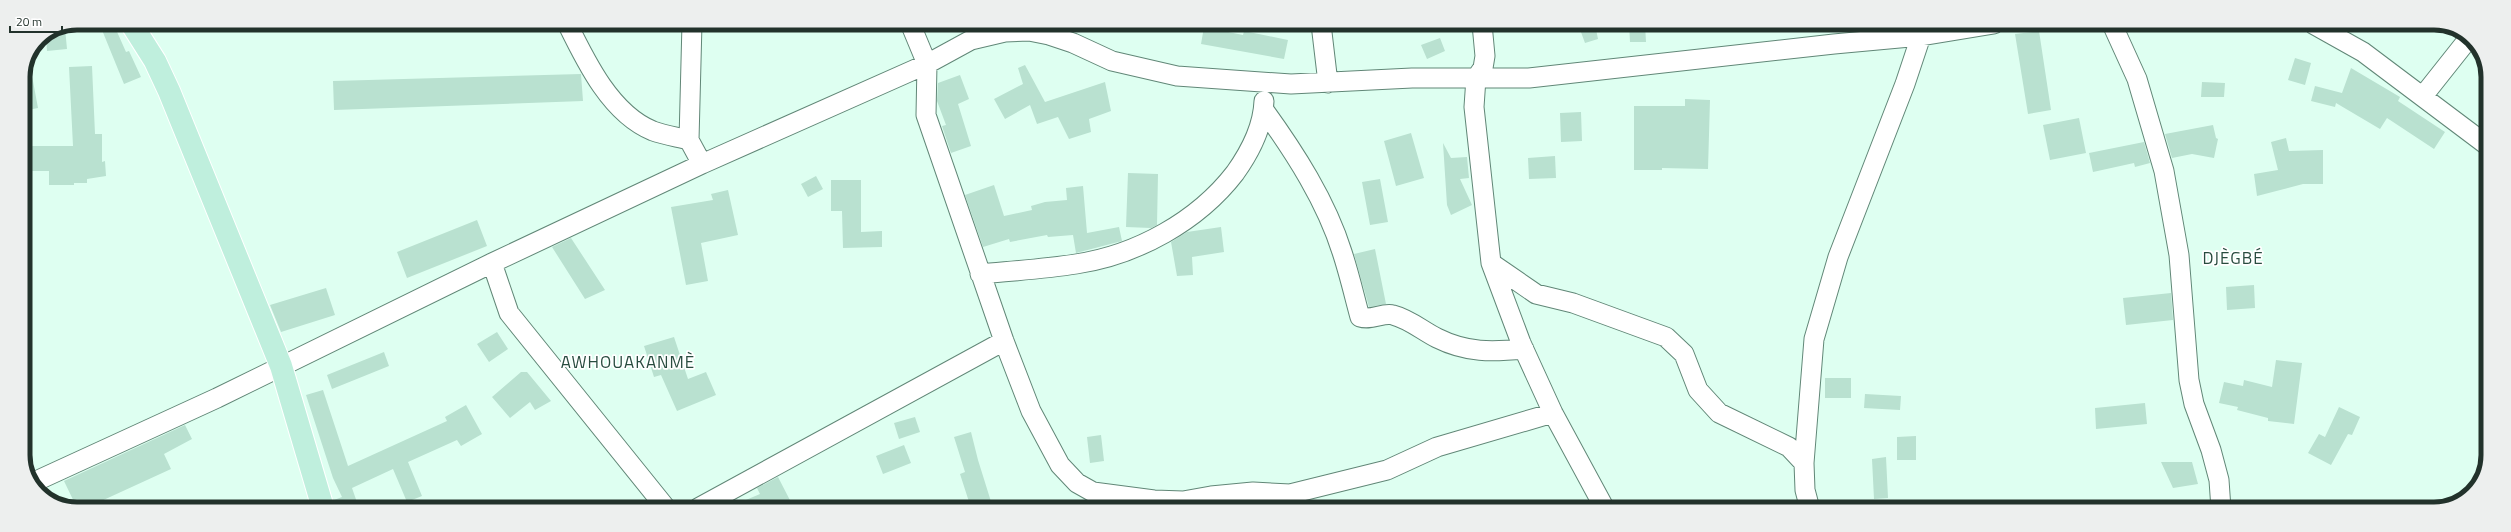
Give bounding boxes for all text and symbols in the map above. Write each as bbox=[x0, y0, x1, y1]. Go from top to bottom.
scale bar bbox=[10, 8, 62, 34]
text: 20 m bbox=[16, 12, 42, 31]
district label: DJÈGBÉ bbox=[2202, 245, 2264, 271]
district label: AWHOUAKANMÈ bbox=[561, 349, 695, 375]

